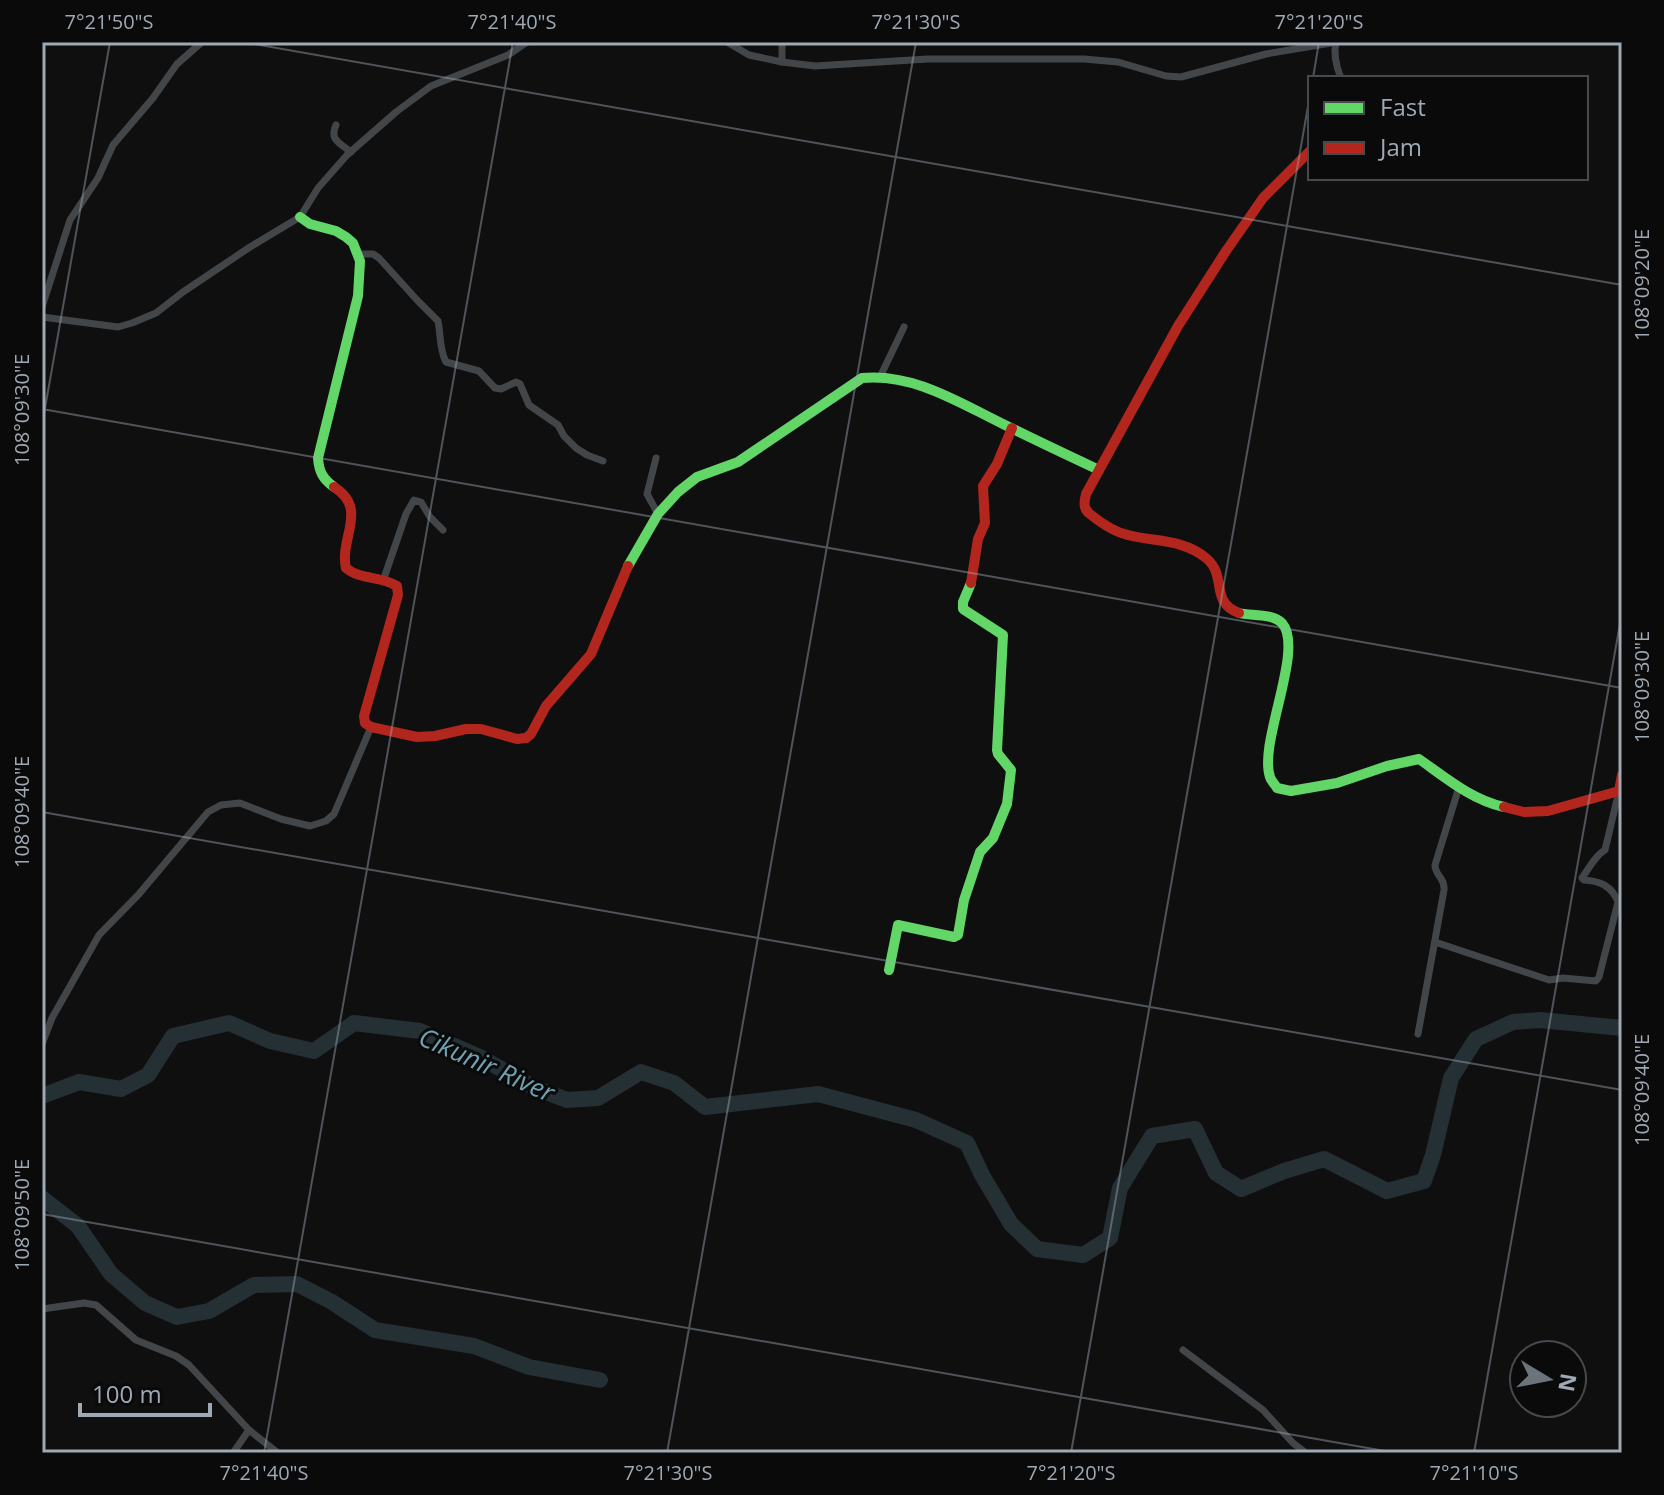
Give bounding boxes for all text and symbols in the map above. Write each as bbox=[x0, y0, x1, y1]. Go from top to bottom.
text: 7°21'50"S bbox=[64, 8, 154, 35]
text: 7°21'40"S bbox=[467, 8, 557, 35]
text: 7°21'30"S bbox=[871, 8, 961, 35]
text: 7°21'20"S bbox=[1274, 8, 1364, 35]
legend bbox=[1308, 76, 1588, 180]
text: Fast bbox=[1380, 90, 1426, 123]
text: Jam bbox=[1378, 130, 1422, 163]
text: 108°09'20"E bbox=[1628, 229, 1655, 341]
text: 108°09'30"E bbox=[8, 354, 35, 466]
text: 108°09'30"E bbox=[1628, 631, 1655, 743]
text: 108°09'40"E bbox=[8, 756, 35, 868]
water label: Cikunir River bbox=[414, 1018, 562, 1111]
text: 108°09'40"E bbox=[1628, 1034, 1655, 1146]
text: 108°09'50"E bbox=[8, 1159, 35, 1271]
north arrow bbox=[1508, 1339, 1588, 1419]
scale bar bbox=[80, 1367, 210, 1417]
text: N bbox=[1552, 1371, 1585, 1394]
text: 100 m bbox=[92, 1377, 162, 1410]
text: 7°21'40"S bbox=[219, 1459, 309, 1486]
text: 7°21'30"S bbox=[623, 1459, 713, 1486]
text: 7°21'20"S bbox=[1026, 1459, 1116, 1486]
text: 7°21'10"S bbox=[1429, 1459, 1519, 1486]

